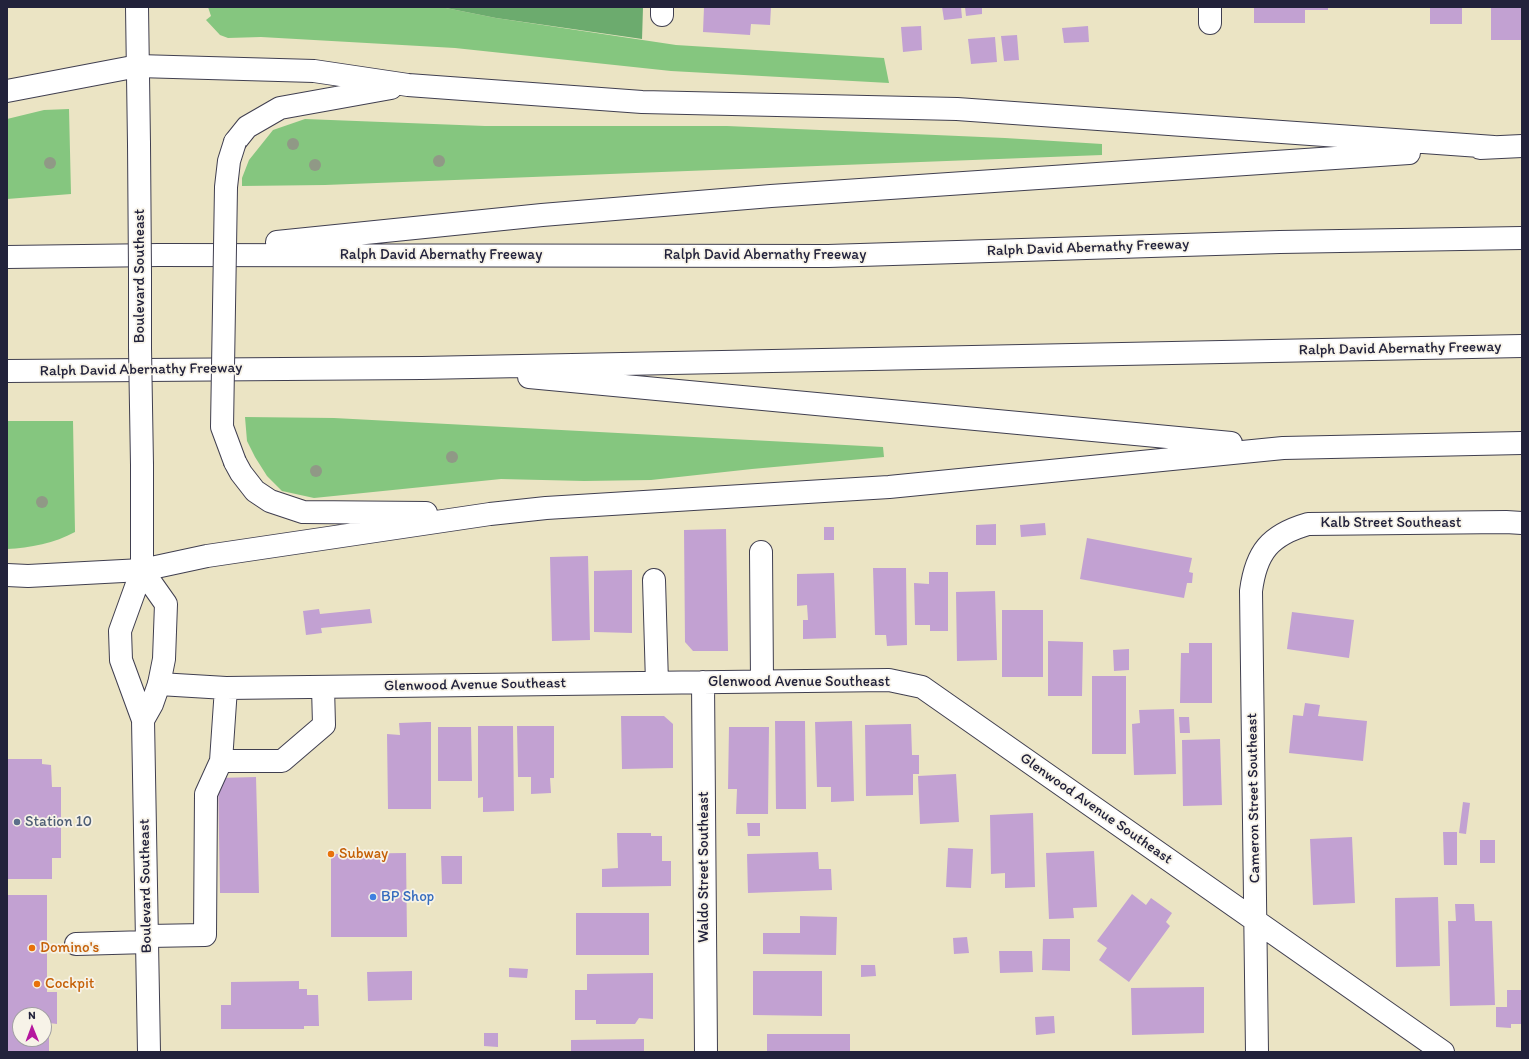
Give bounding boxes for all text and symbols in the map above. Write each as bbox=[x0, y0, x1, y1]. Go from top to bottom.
street label: Boulevard Southeast bbox=[131, 209, 149, 343]
street label: Ralph David Abernathy Freeway bbox=[987, 235, 1189, 261]
street label: Ralph David Abernathy Freeway bbox=[340, 246, 542, 264]
street label: Ralph David Abernathy Freeway bbox=[664, 246, 866, 264]
street label: Ralph David Abernathy Freeway bbox=[1299, 338, 1501, 360]
street label: Ralph David Abernathy Freeway bbox=[40, 359, 242, 381]
street label: Kalb Street Southeast bbox=[1321, 514, 1461, 532]
street label: Glenwood Avenue Southeast bbox=[708, 673, 890, 691]
street label: Glenwood Avenue Southeast bbox=[384, 674, 566, 696]
street label: Cameron Street Southeast bbox=[1244, 713, 1264, 883]
street label: Glenwood Avenue Southeast bbox=[1016, 749, 1176, 869]
street label: Waldo Street Southeast bbox=[695, 791, 713, 943]
place label: Station 10 bbox=[25, 813, 92, 831]
marker: Station 10 bbox=[12, 817, 22, 827]
street label: Boulevard Southeast bbox=[136, 819, 156, 953]
place label: Subway bbox=[339, 845, 388, 863]
marker: Subway bbox=[326, 849, 336, 859]
place label: BP Shop bbox=[381, 888, 434, 906]
marker: BP Shop bbox=[368, 892, 378, 902]
place label: Domino's bbox=[40, 939, 99, 957]
marker: Domino's bbox=[27, 943, 37, 953]
place label: Cockpit bbox=[45, 975, 94, 993]
marker: Cockpit bbox=[32, 979, 42, 989]
north arrow bbox=[12, 1007, 52, 1047]
text: N bbox=[28, 1009, 36, 1022]

